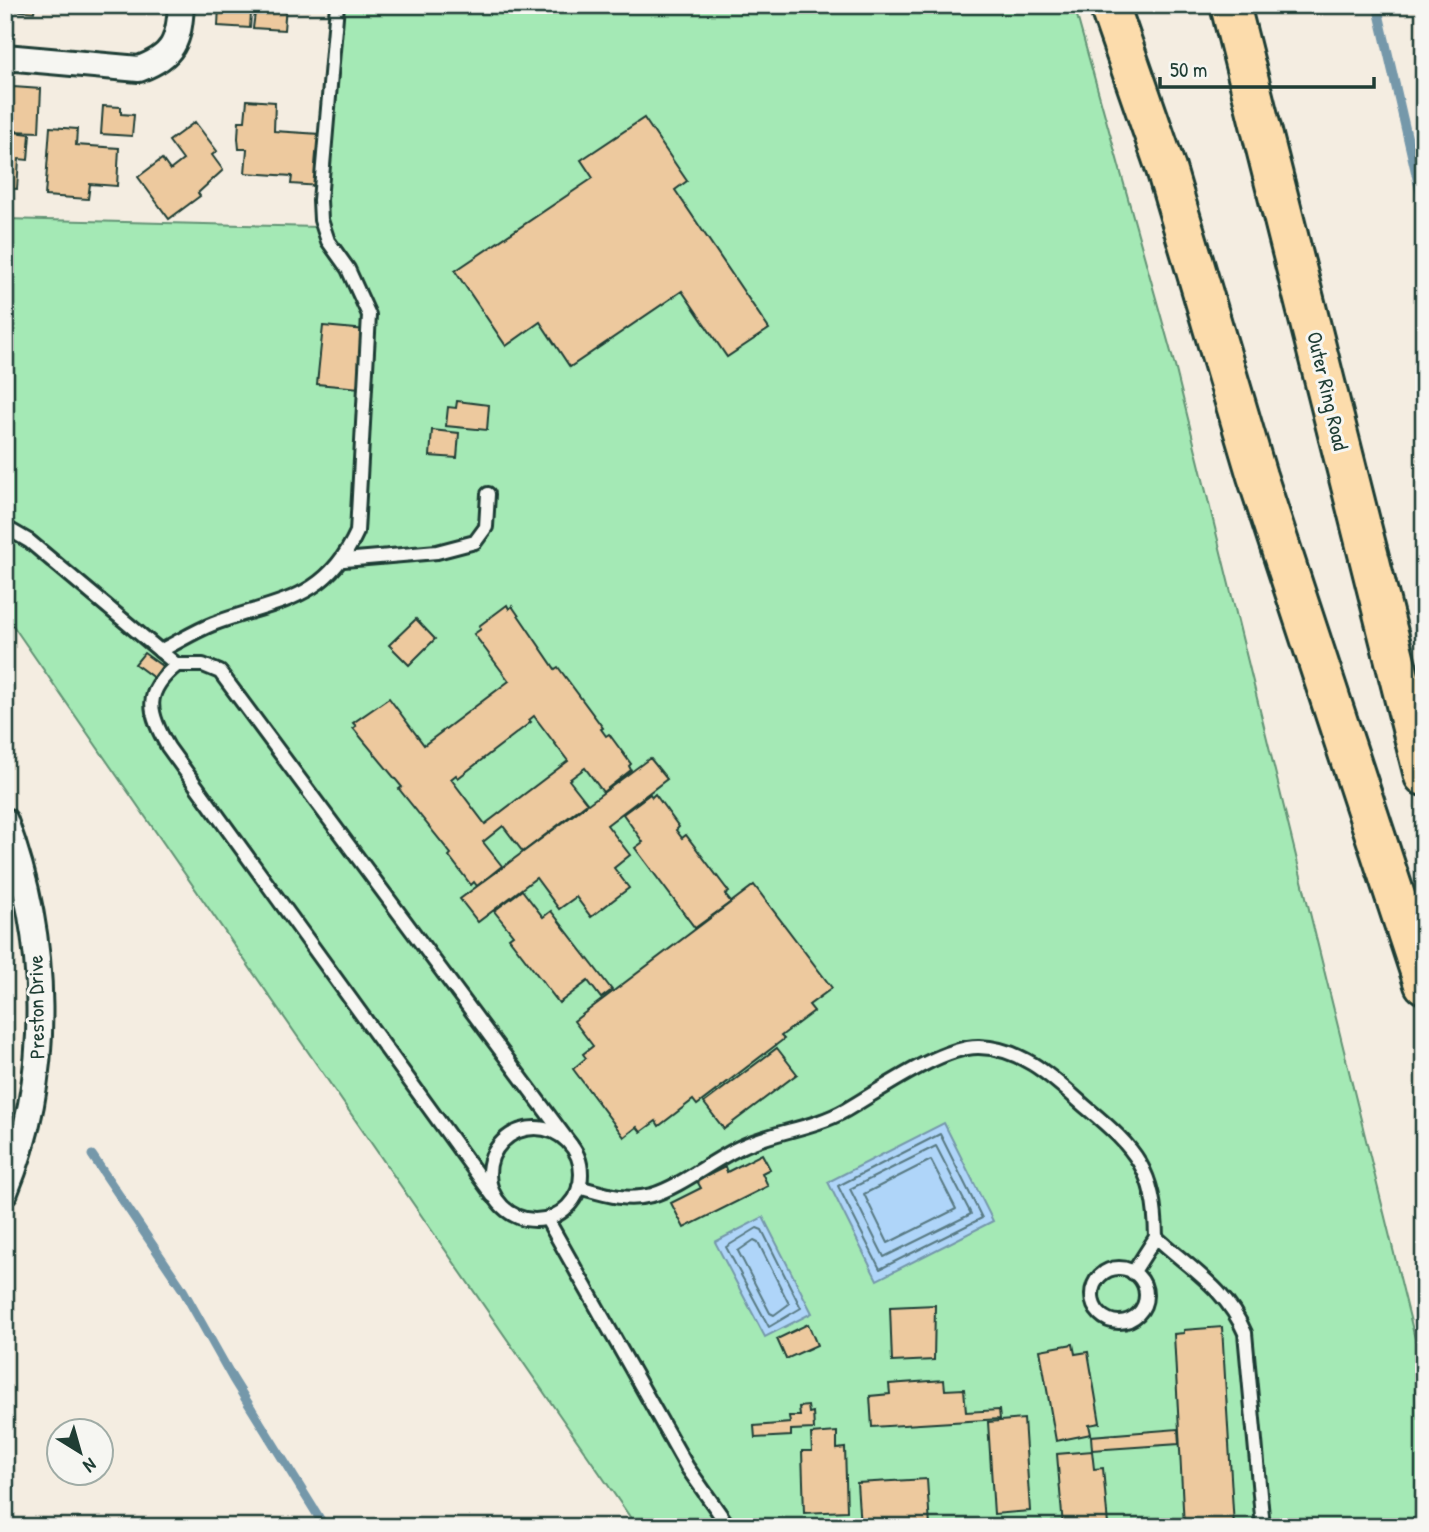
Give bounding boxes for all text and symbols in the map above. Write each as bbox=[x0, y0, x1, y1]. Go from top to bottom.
scale bar bbox=[1160, 46, 1373, 90]
text: 50 m bbox=[1170, 55, 1207, 84]
street label: Outer Ring Road bbox=[1300, 329, 1356, 453]
street label: Preston Drive bbox=[21, 955, 51, 1059]
north arrow bbox=[46, 1416, 116, 1486]
text: N bbox=[78, 1452, 102, 1479]

